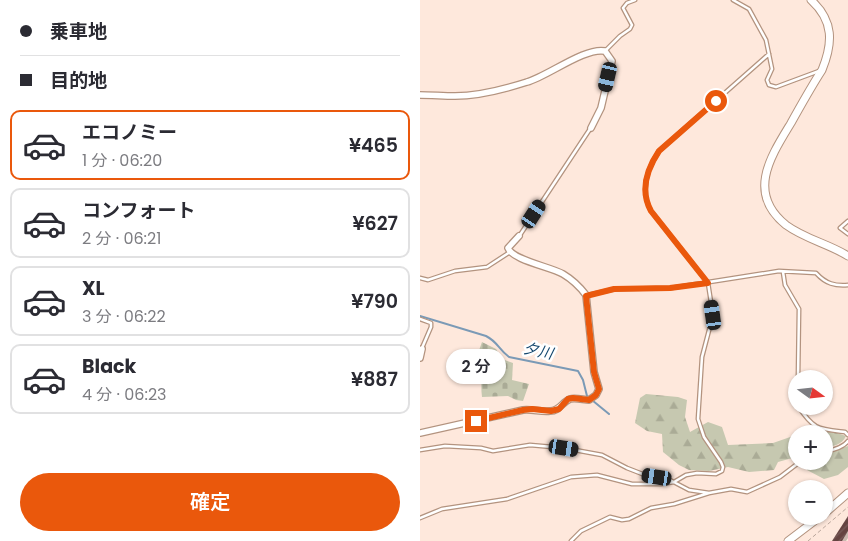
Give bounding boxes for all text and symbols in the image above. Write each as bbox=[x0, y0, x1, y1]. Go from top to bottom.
text: 乗車地 bbox=[50, 18, 107, 45]
car bbox=[597, 61, 618, 93]
text: 目的地 bbox=[50, 67, 107, 94]
route start bbox=[705, 90, 727, 112]
text: エコノミー bbox=[82, 119, 177, 146]
icon: car bbox=[22, 123, 67, 168]
text: ¥465 bbox=[349, 132, 398, 159]
text: 1 分 · 06:20 bbox=[82, 149, 162, 172]
text: コンフォート bbox=[82, 197, 195, 224]
car bbox=[519, 197, 548, 231]
icon: car bbox=[22, 201, 67, 246]
text: ¥627 bbox=[352, 210, 398, 237]
text: 2 分 · 06:21 bbox=[82, 227, 161, 250]
text: XL bbox=[82, 275, 105, 302]
icon: car bbox=[22, 279, 67, 324]
text: ¥790 bbox=[351, 288, 398, 315]
car bbox=[703, 299, 722, 331]
text: 3 分 · 06:22 bbox=[82, 305, 166, 328]
water label: 夕川 bbox=[521, 337, 557, 364]
callout: 2 分 bbox=[446, 348, 506, 384]
text: Black bbox=[82, 353, 136, 380]
text: 2 分 bbox=[462, 355, 491, 378]
icon: car bbox=[22, 357, 67, 402]
text: ¥887 bbox=[351, 366, 398, 393]
north arrow bbox=[788, 370, 832, 415]
map controls bbox=[788, 370, 833, 525]
text: 4 分 · 06:23 bbox=[82, 383, 167, 406]
route end bbox=[465, 410, 487, 432]
button: + bbox=[788, 425, 833, 470]
car bbox=[548, 438, 579, 458]
car bbox=[641, 467, 672, 487]
button: 確定 bbox=[20, 473, 400, 531]
button: − bbox=[788, 480, 833, 525]

